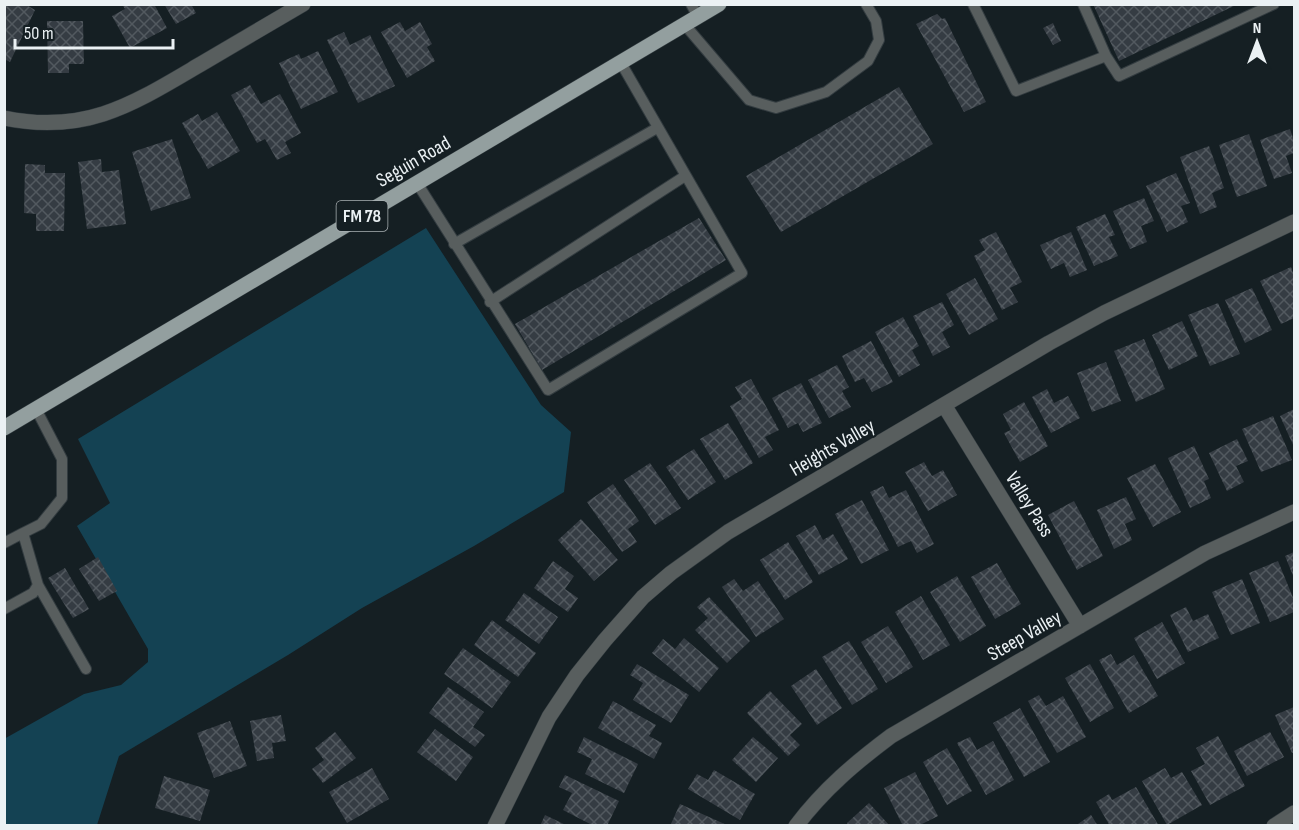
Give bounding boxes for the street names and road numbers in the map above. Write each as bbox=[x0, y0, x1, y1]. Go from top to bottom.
street label: Seguin Road bbox=[372, 131, 455, 193]
road number: FM 78 bbox=[336, 201, 388, 231]
street label: Heights Valley bbox=[786, 414, 879, 482]
street label: Valley Pass bbox=[1000, 467, 1058, 542]
street label: Steep Valley bbox=[983, 605, 1066, 667]

